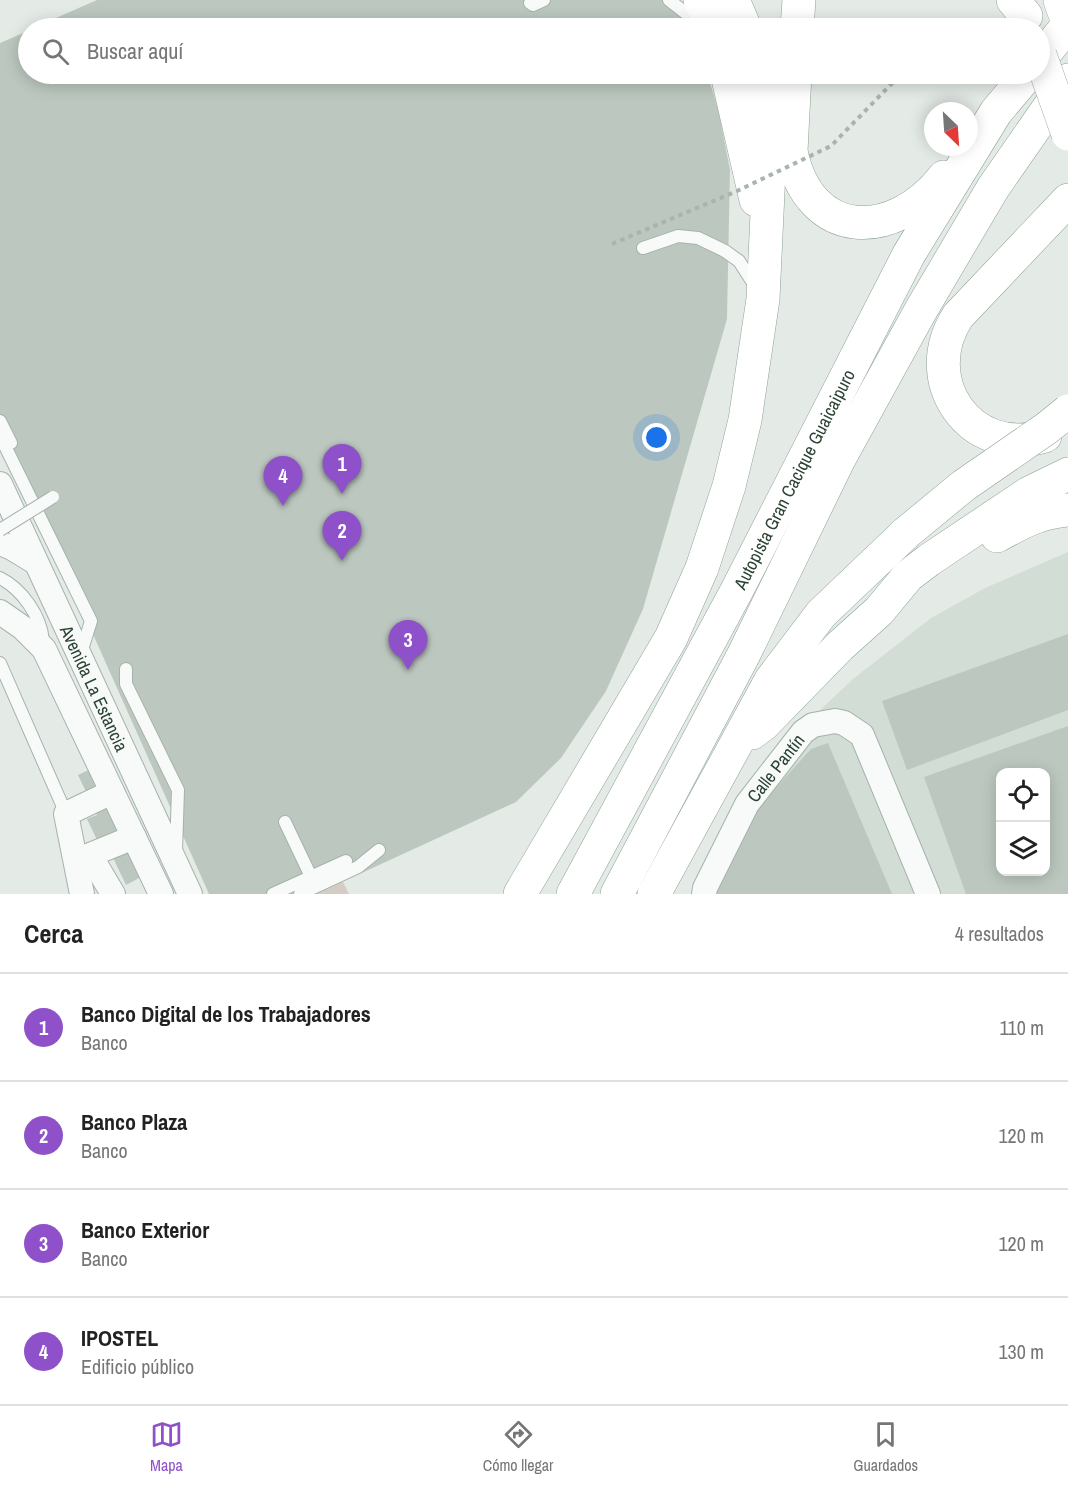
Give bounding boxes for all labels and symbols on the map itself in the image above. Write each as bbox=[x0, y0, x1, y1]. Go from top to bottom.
north arrow bbox=[924, 102, 978, 156]
street label: Autopista Gran Cacique Guaicaipuro bbox=[727, 365, 860, 594]
your location bbox=[642, 423, 671, 452]
pin: 1 bbox=[322, 444, 362, 494]
pin: 4 bbox=[264, 456, 302, 506]
pin: 2 bbox=[322, 512, 362, 561]
street label: Avenida La Estancia bbox=[54, 620, 135, 755]
pin: 3 bbox=[388, 620, 428, 670]
street label: Calle Pantín bbox=[741, 728, 810, 807]

